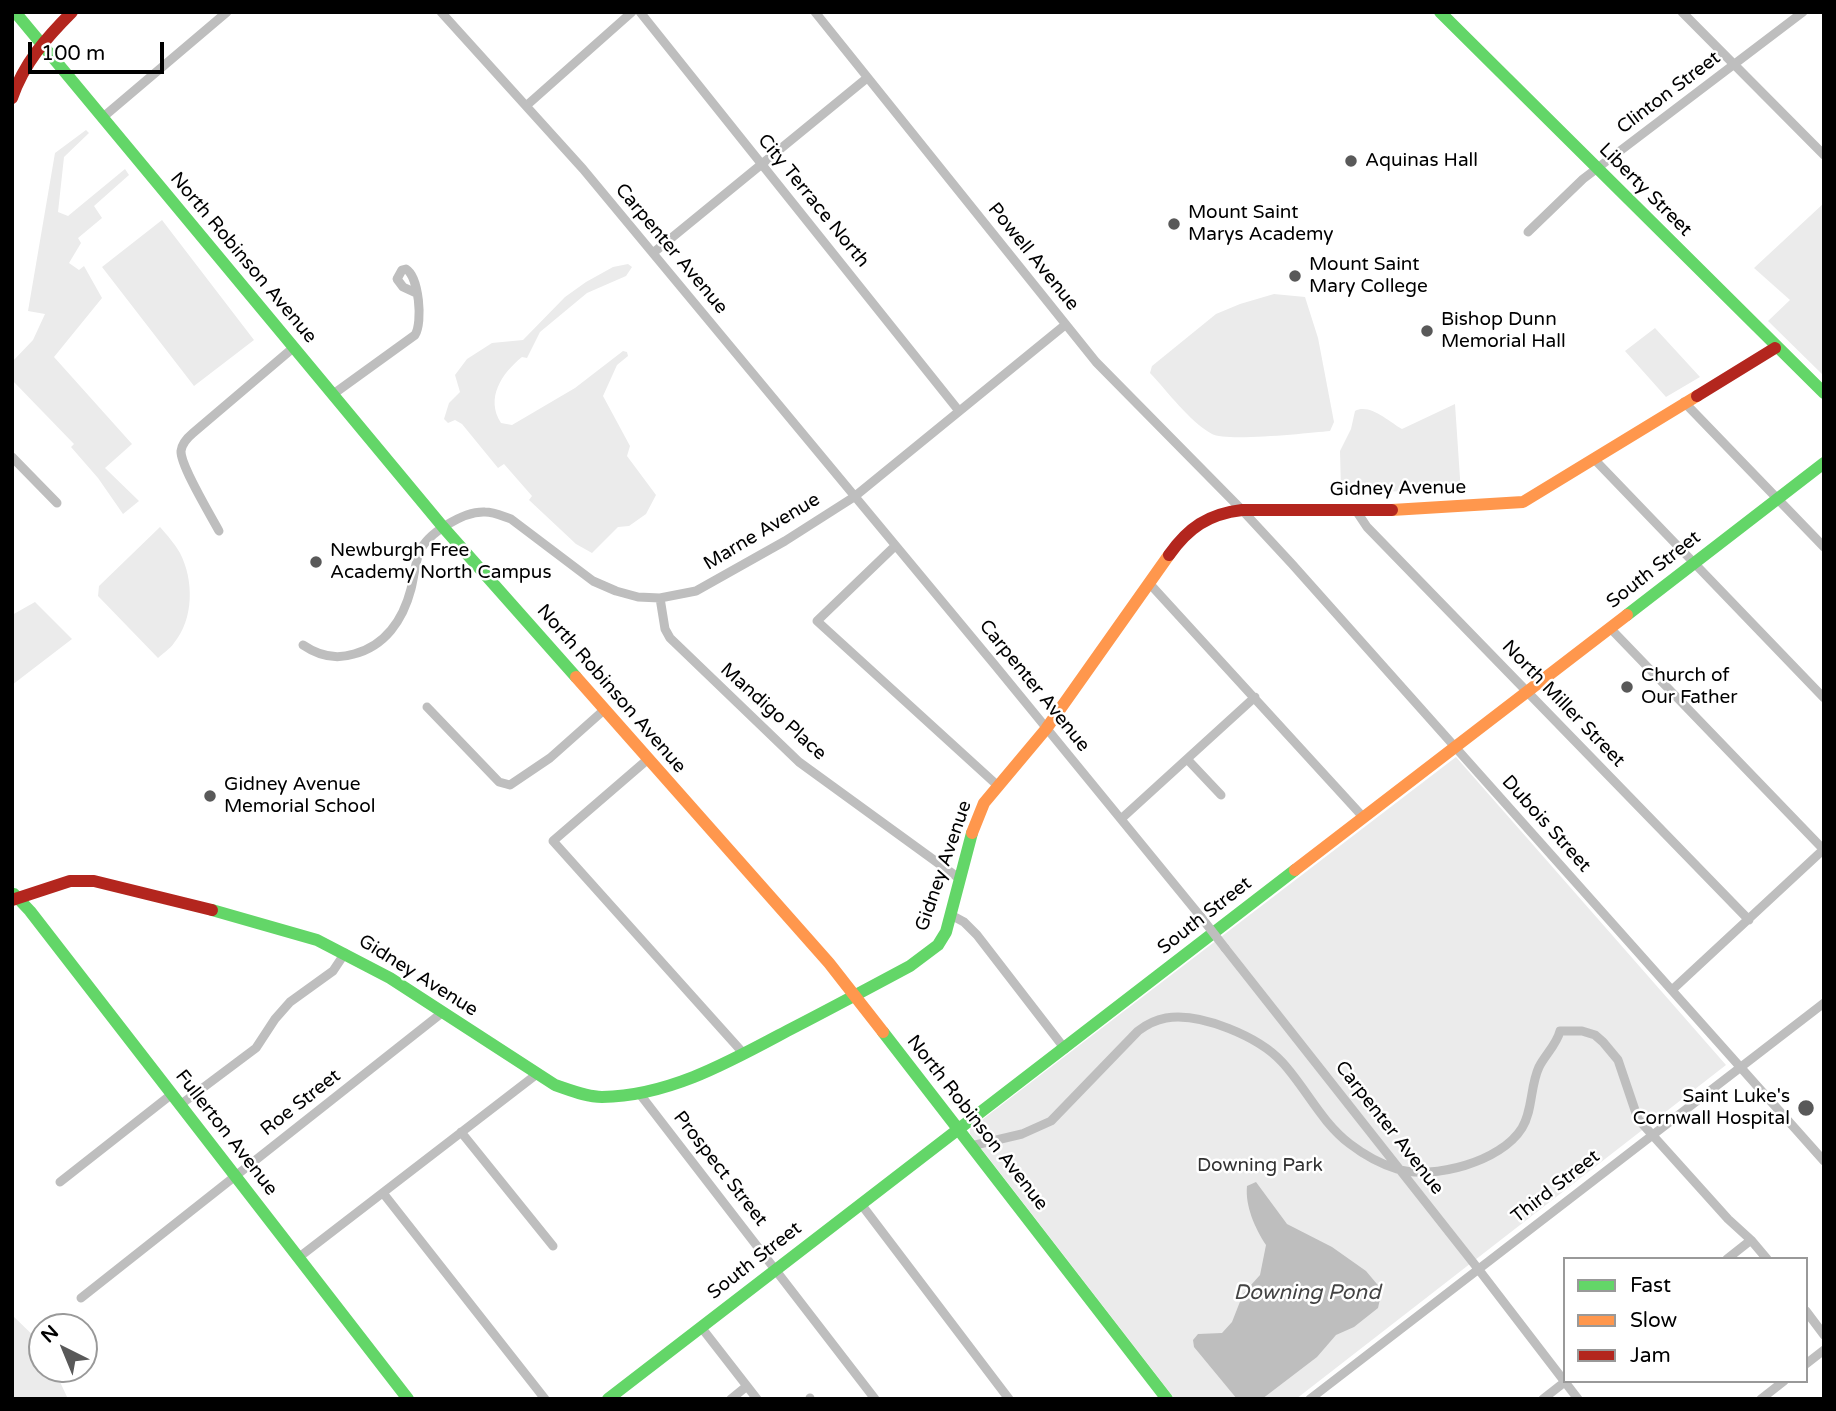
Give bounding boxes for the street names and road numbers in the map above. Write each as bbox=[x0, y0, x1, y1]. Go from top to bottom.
street label: Clinton Street bbox=[1613, 47, 1725, 139]
street label: City Terrace North bbox=[752, 130, 874, 272]
street label: Liberty Street bbox=[1594, 139, 1696, 241]
street label: North Robinson Avenue bbox=[165, 168, 321, 348]
street label: Carpenter Avenue bbox=[610, 179, 732, 319]
street label: Powell Avenue bbox=[983, 199, 1083, 315]
street label: Gidney Avenue bbox=[1330, 476, 1466, 502]
street label: Marne Avenue bbox=[700, 488, 824, 576]
street label: South Street bbox=[1602, 526, 1706, 614]
street label: North Robinson Avenue bbox=[531, 600, 691, 778]
street label: Carpenter Avenue bbox=[974, 615, 1094, 757]
street label: North Miller Street bbox=[1497, 636, 1629, 772]
street label: Mandigo Place bbox=[715, 658, 831, 766]
street label: Dubois Street bbox=[1497, 771, 1595, 877]
street label: Gidney Avenue bbox=[911, 798, 977, 934]
street label: South Street bbox=[1153, 872, 1257, 960]
street label: Gidney Avenue bbox=[354, 930, 482, 1022]
street label: North Robinson Avenue bbox=[901, 1031, 1053, 1215]
street label: Carpenter Avenue bbox=[1330, 1057, 1448, 1199]
street label: Roe Street bbox=[257, 1065, 345, 1141]
street label: Fullerton Avenue bbox=[170, 1066, 282, 1200]
street label: Prospect Street bbox=[668, 1107, 772, 1231]
street label: Third Street bbox=[1507, 1145, 1605, 1229]
street label: South Street bbox=[703, 1217, 807, 1305]

